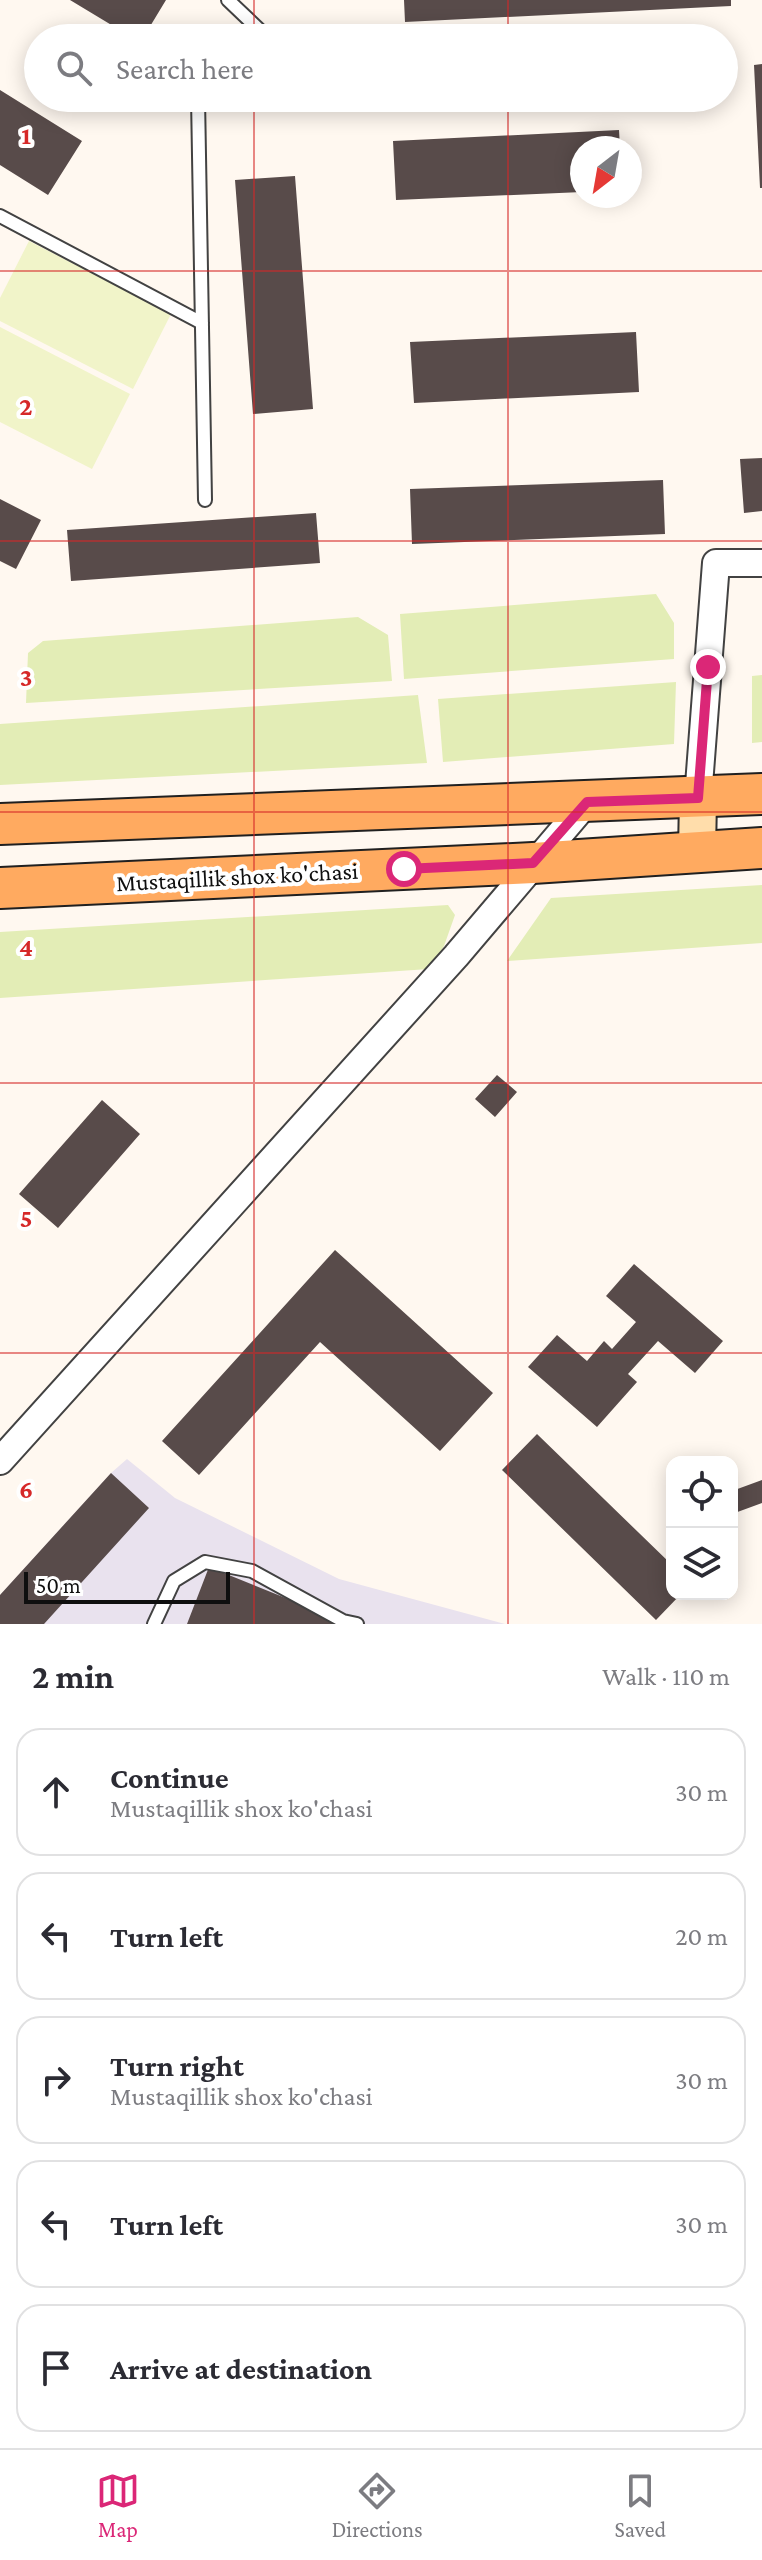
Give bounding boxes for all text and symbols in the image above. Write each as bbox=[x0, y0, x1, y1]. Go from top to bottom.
search box bbox=[24, 24, 738, 112]
icon: search bbox=[52, 46, 96, 90]
text: Search here bbox=[116, 52, 254, 85]
text: 1 bbox=[21, 121, 31, 150]
north arrow bbox=[570, 136, 642, 208]
text: 2 bbox=[19, 392, 33, 421]
route end bbox=[690, 649, 726, 685]
text: 3 bbox=[20, 663, 32, 692]
route start bbox=[386, 851, 422, 887]
street label: Mustaqillik shox ko'chasi bbox=[115, 857, 359, 896]
text: 4 bbox=[19, 933, 33, 962]
text: 5 bbox=[20, 1204, 32, 1233]
map controls bbox=[666, 1456, 738, 1600]
button: locate bbox=[666, 1456, 738, 1528]
text: 6 bbox=[19, 1475, 33, 1504]
button: layers bbox=[666, 1528, 738, 1600]
scale bar bbox=[24, 1568, 230, 1604]
text: 50 m bbox=[36, 1573, 81, 1598]
text: 2 min bbox=[32, 1658, 114, 1695]
text: Walk · 110 m bbox=[602, 1662, 730, 1691]
text: Continue bbox=[110, 1761, 229, 1794]
icon: ahead bbox=[34, 1770, 78, 1814]
text: 30 m bbox=[675, 1778, 728, 1807]
text: Mustaqillik shox ko'chasi bbox=[110, 1794, 373, 1823]
icon: left bbox=[34, 1914, 78, 1958]
text: Turn left bbox=[110, 1920, 223, 1953]
text: 20 m bbox=[675, 1922, 728, 1951]
text: Turn right bbox=[110, 2049, 244, 2082]
icon: right bbox=[34, 2058, 78, 2102]
text: 30 m bbox=[675, 2066, 728, 2095]
text: Mustaqillik shox ko'chasi bbox=[110, 2082, 373, 2111]
icon: left bbox=[34, 2202, 78, 2246]
text: Turn left bbox=[110, 2208, 223, 2241]
text: 30 m bbox=[675, 2210, 728, 2239]
icon: arrive bbox=[34, 2346, 78, 2390]
text: Arrive at destination bbox=[110, 2352, 372, 2385]
tab: Map bbox=[96, 2469, 140, 2542]
tab: Directions bbox=[332, 2469, 423, 2542]
tab: Saved bbox=[615, 2469, 666, 2542]

